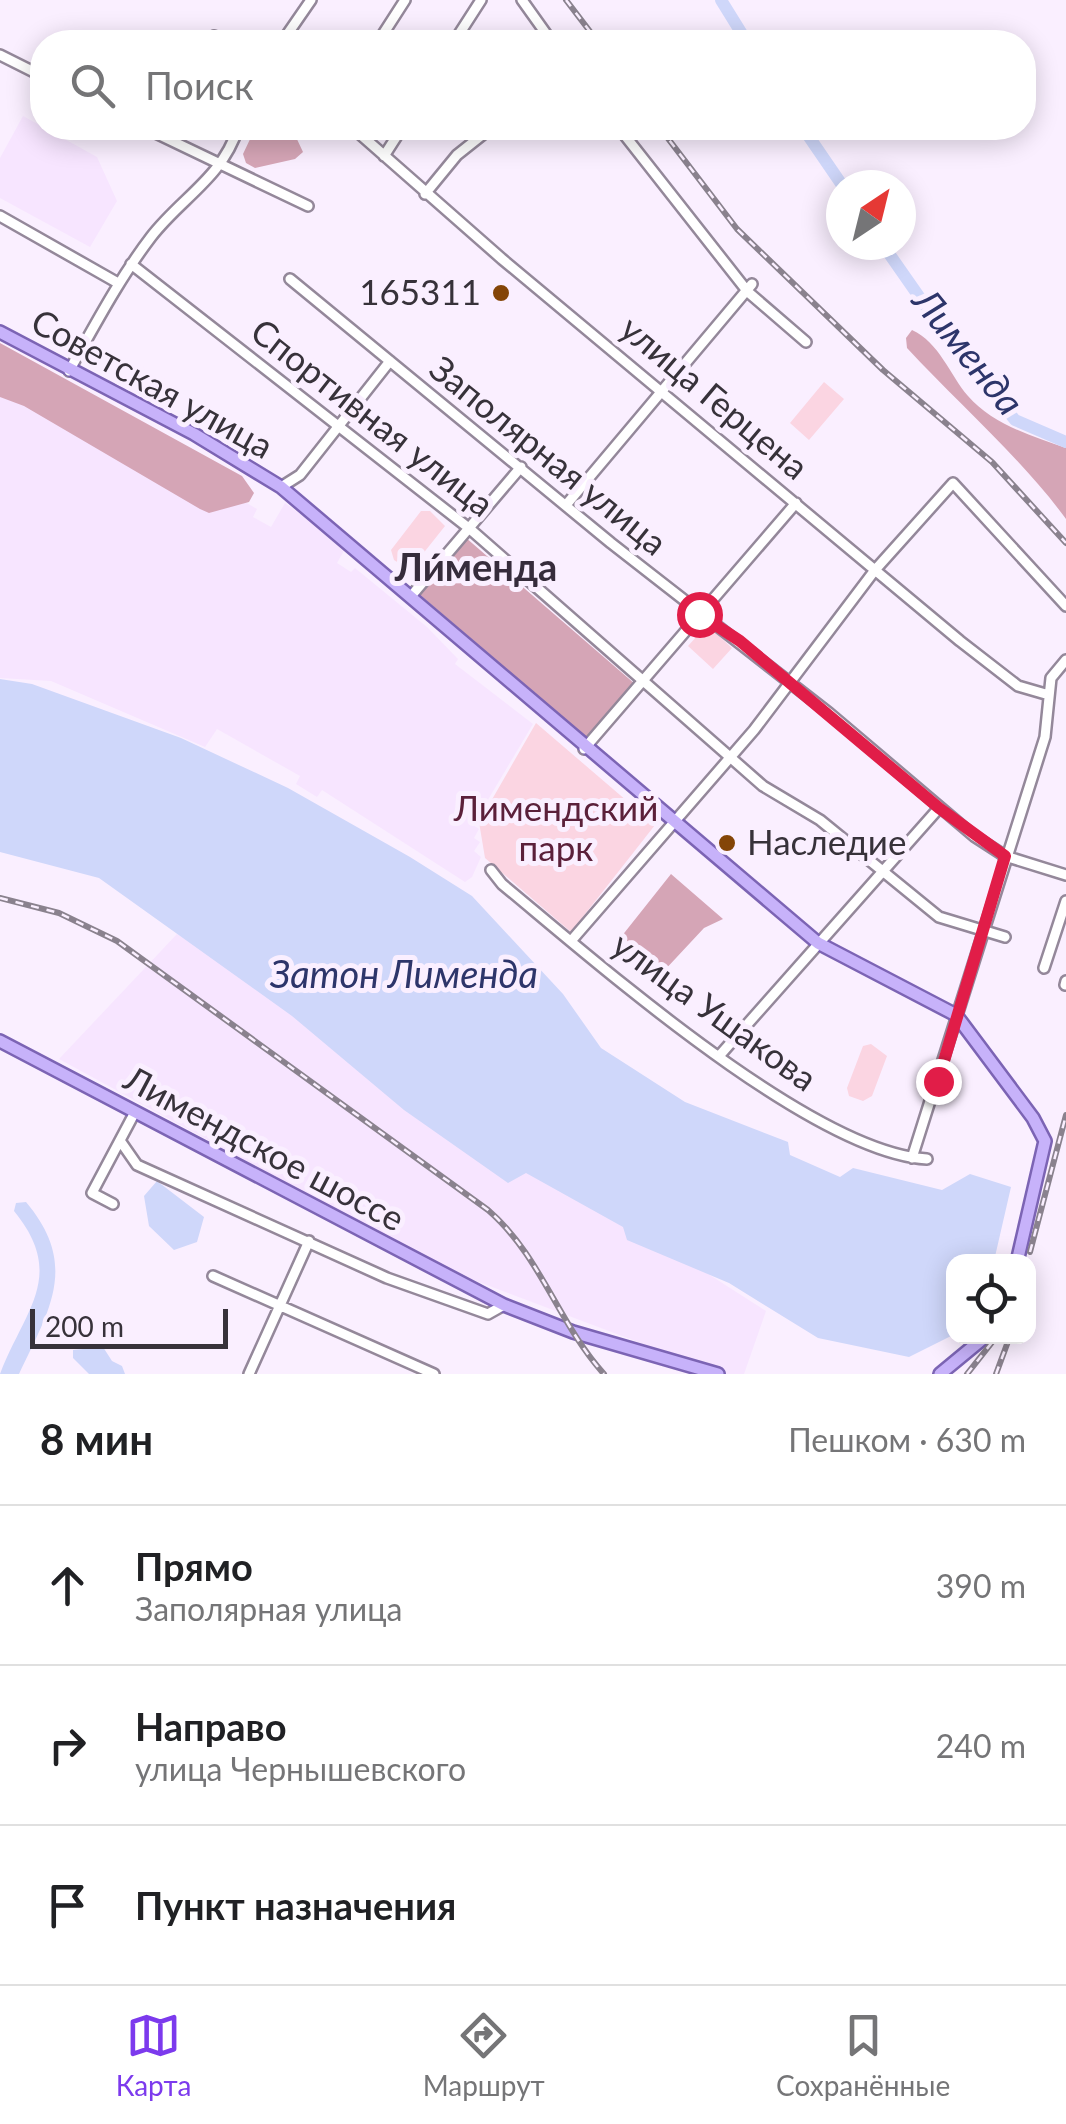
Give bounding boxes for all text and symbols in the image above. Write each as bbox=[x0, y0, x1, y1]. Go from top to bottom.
search box bbox=[30, 30, 1036, 140]
icon: search bbox=[65, 58, 120, 113]
text: Поиск bbox=[145, 62, 254, 108]
north arrow bbox=[826, 170, 916, 260]
place label: 165311 bbox=[359, 270, 481, 312]
water label: Лименда bbox=[903, 277, 1035, 423]
marker: 165311 bbox=[490, 282, 512, 304]
street label: Советская улица bbox=[25, 299, 281, 466]
street label: улица Герцена bbox=[613, 306, 818, 487]
street label: Спортивная улица bbox=[244, 309, 503, 524]
street label: Заполярная улица bbox=[422, 346, 676, 563]
district label: Ли́менда bbox=[394, 543, 557, 589]
route start bbox=[677, 592, 723, 638]
park label: Лимендский парк bbox=[453, 786, 658, 868]
place label: Наследие bbox=[747, 820, 906, 862]
marker: Наследие bbox=[716, 832, 738, 854]
street label: улица Ушакова bbox=[605, 922, 826, 1099]
water label: Затон Лименда bbox=[269, 950, 538, 996]
street label: Лимендское шоссе bbox=[117, 1055, 412, 1239]
route end bbox=[916, 1059, 962, 1105]
map controls bbox=[946, 1254, 1036, 1344]
button: locate bbox=[946, 1254, 1036, 1344]
scale bar bbox=[30, 1304, 228, 1348]
text: 200 m bbox=[45, 1309, 124, 1343]
text: 8 мин bbox=[40, 1414, 153, 1464]
text: Пешком · 630 m bbox=[788, 1420, 1026, 1459]
text: Прямо bbox=[135, 1543, 253, 1589]
icon: ahead bbox=[40, 1558, 95, 1613]
text: 390 m bbox=[936, 1566, 1026, 1605]
text: Заполярная улица bbox=[135, 1589, 402, 1628]
text: Направо bbox=[135, 1703, 287, 1749]
icon: right bbox=[40, 1718, 95, 1773]
text: 240 m bbox=[936, 1726, 1026, 1765]
text: улица Чернышевского bbox=[135, 1749, 466, 1788]
icon: arrive bbox=[40, 1878, 95, 1933]
text: Пункт назначения bbox=[135, 1882, 456, 1928]
tab: Карта bbox=[116, 2008, 191, 2102]
tab: Маршрут bbox=[423, 2008, 545, 2102]
tab: Сохранённые bbox=[776, 2008, 950, 2102]

